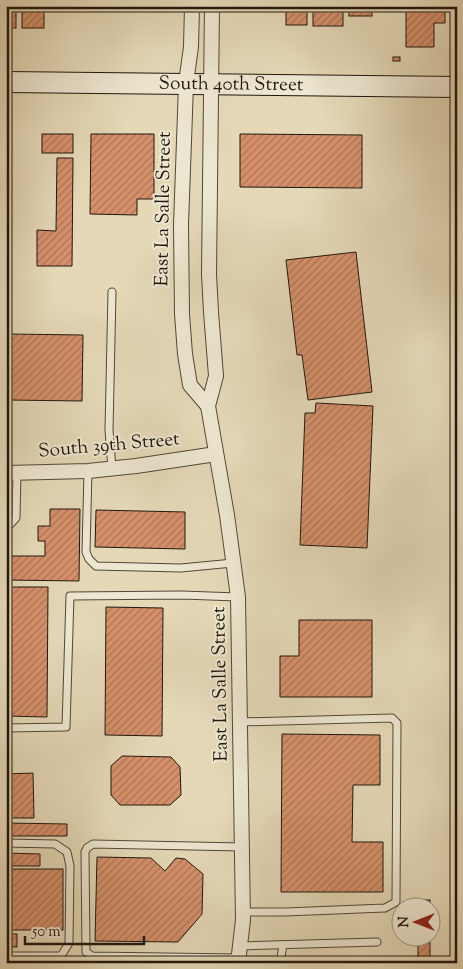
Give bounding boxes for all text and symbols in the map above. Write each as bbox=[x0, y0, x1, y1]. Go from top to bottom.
street label: South 40th Street bbox=[159, 70, 304, 99]
street label: East La Salle Street bbox=[149, 131, 179, 287]
street label: South 39th Street bbox=[37, 426, 181, 466]
street label: East La Salle Street bbox=[206, 606, 236, 762]
north arrow bbox=[390, 896, 440, 946]
scale bar bbox=[25, 914, 144, 946]
text: N bbox=[395, 916, 415, 928]
text: 50 m bbox=[31, 922, 61, 943]

